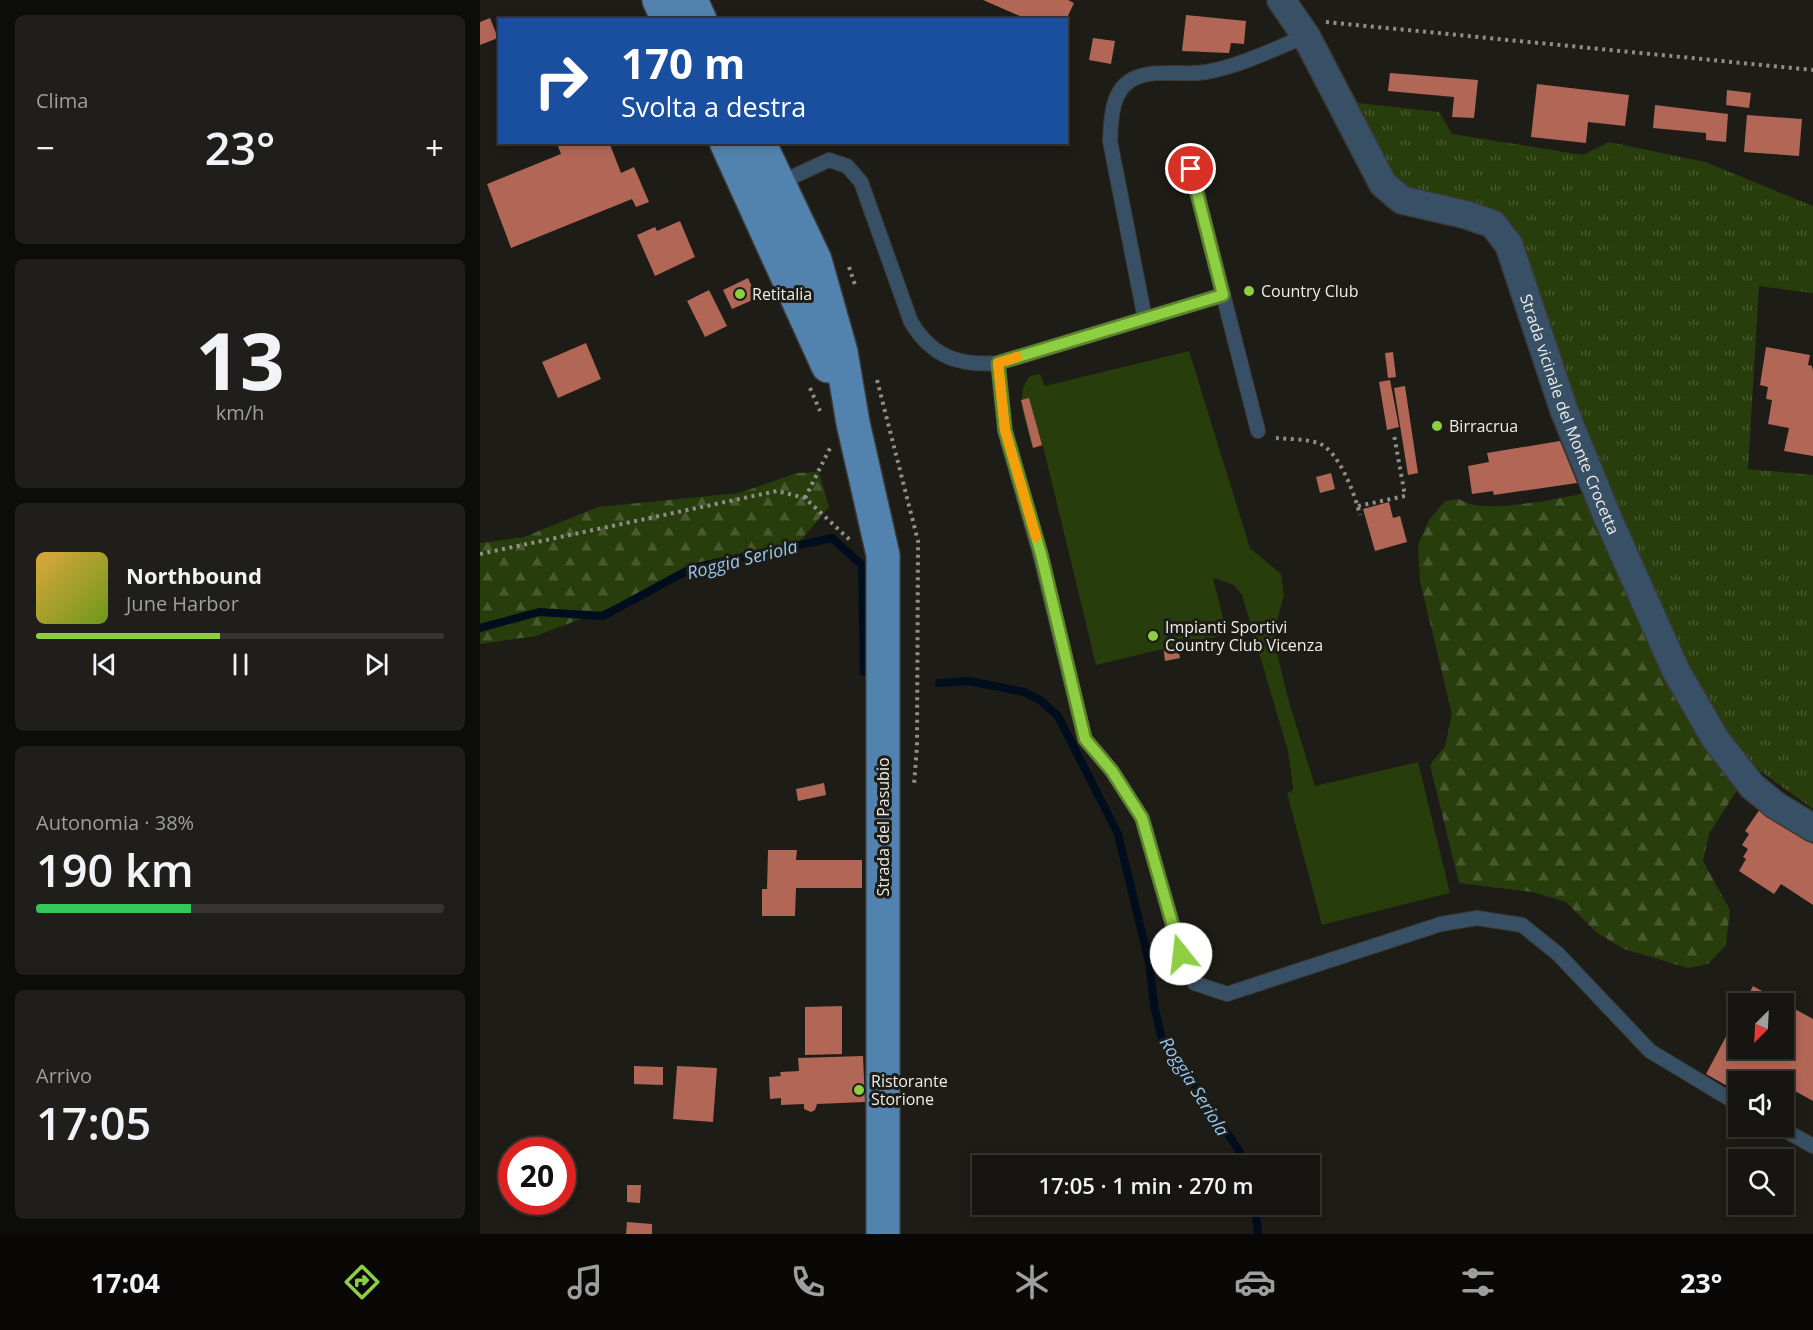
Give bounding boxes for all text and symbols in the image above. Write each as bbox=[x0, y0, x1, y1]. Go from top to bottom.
text: 170 m bbox=[621, 34, 745, 91]
icon: right bbox=[522, 42, 600, 120]
text: Clima bbox=[36, 87, 88, 114]
text: Svolta a destra bbox=[621, 88, 806, 125]
text: 23° bbox=[205, 117, 275, 178]
text: − bbox=[36, 125, 55, 170]
text: + bbox=[425, 125, 444, 170]
pin bbox=[1165, 143, 1216, 194]
icon: arrive bbox=[1174, 152, 1207, 185]
place label: Country Club bbox=[1261, 280, 1358, 302]
place label: Retitalia bbox=[752, 283, 812, 305]
marker: Country Club bbox=[1242, 284, 1256, 298]
marker: Retitalia bbox=[733, 287, 747, 301]
street label: Strada vicinale del Monte Crocetta bbox=[1515, 291, 1625, 538]
text: 13 bbox=[195, 307, 285, 413]
text: km/h bbox=[216, 399, 264, 426]
place label: Birracrua bbox=[1449, 415, 1518, 437]
marker: Birracrua bbox=[1430, 419, 1444, 433]
water label: Roggia Seriola bbox=[684, 534, 800, 584]
text: Northbound bbox=[126, 560, 262, 590]
text: June Harbor bbox=[126, 590, 239, 617]
place label: Impianti Sportivi Country Club Vicenza bbox=[1165, 616, 1323, 656]
marker: Impianti Sportivi Country Club Vicenza bbox=[1146, 629, 1160, 643]
icon: previous bbox=[88, 648, 121, 681]
icon: pause bbox=[224, 648, 257, 681]
icon: next bbox=[360, 648, 393, 681]
street label: Strada del Pasubio bbox=[872, 757, 894, 897]
text: Autonomia · 38% bbox=[36, 809, 194, 836]
text: 190 km bbox=[36, 839, 194, 900]
position arrow bbox=[1149, 922, 1213, 986]
north arrow bbox=[1728, 993, 1794, 1059]
map controls bbox=[1728, 993, 1794, 1215]
water label: Roggia Seriola bbox=[1155, 1032, 1235, 1140]
text: Arrivo bbox=[36, 1062, 92, 1089]
place label: Ristorante Storione bbox=[871, 1070, 948, 1110]
button: sound bbox=[1728, 1071, 1794, 1137]
marker: Ristorante Storione bbox=[852, 1083, 866, 1097]
text: 17:05 bbox=[36, 1092, 151, 1153]
speed limit sign: 20 bbox=[498, 1137, 576, 1215]
button: search bbox=[1728, 1149, 1794, 1215]
text: 17:05 · 1 min · 270 m bbox=[1038, 1170, 1254, 1200]
icon: directions bbox=[341, 1261, 383, 1303]
icon: music bbox=[564, 1261, 606, 1303]
icon: phone bbox=[787, 1261, 829, 1303]
icon: climate bbox=[1011, 1261, 1053, 1303]
icon: car bbox=[1234, 1261, 1276, 1303]
icon: filters bbox=[1457, 1261, 1499, 1303]
text: 17:04 bbox=[91, 1264, 160, 1301]
text: 23° bbox=[1680, 1264, 1722, 1301]

